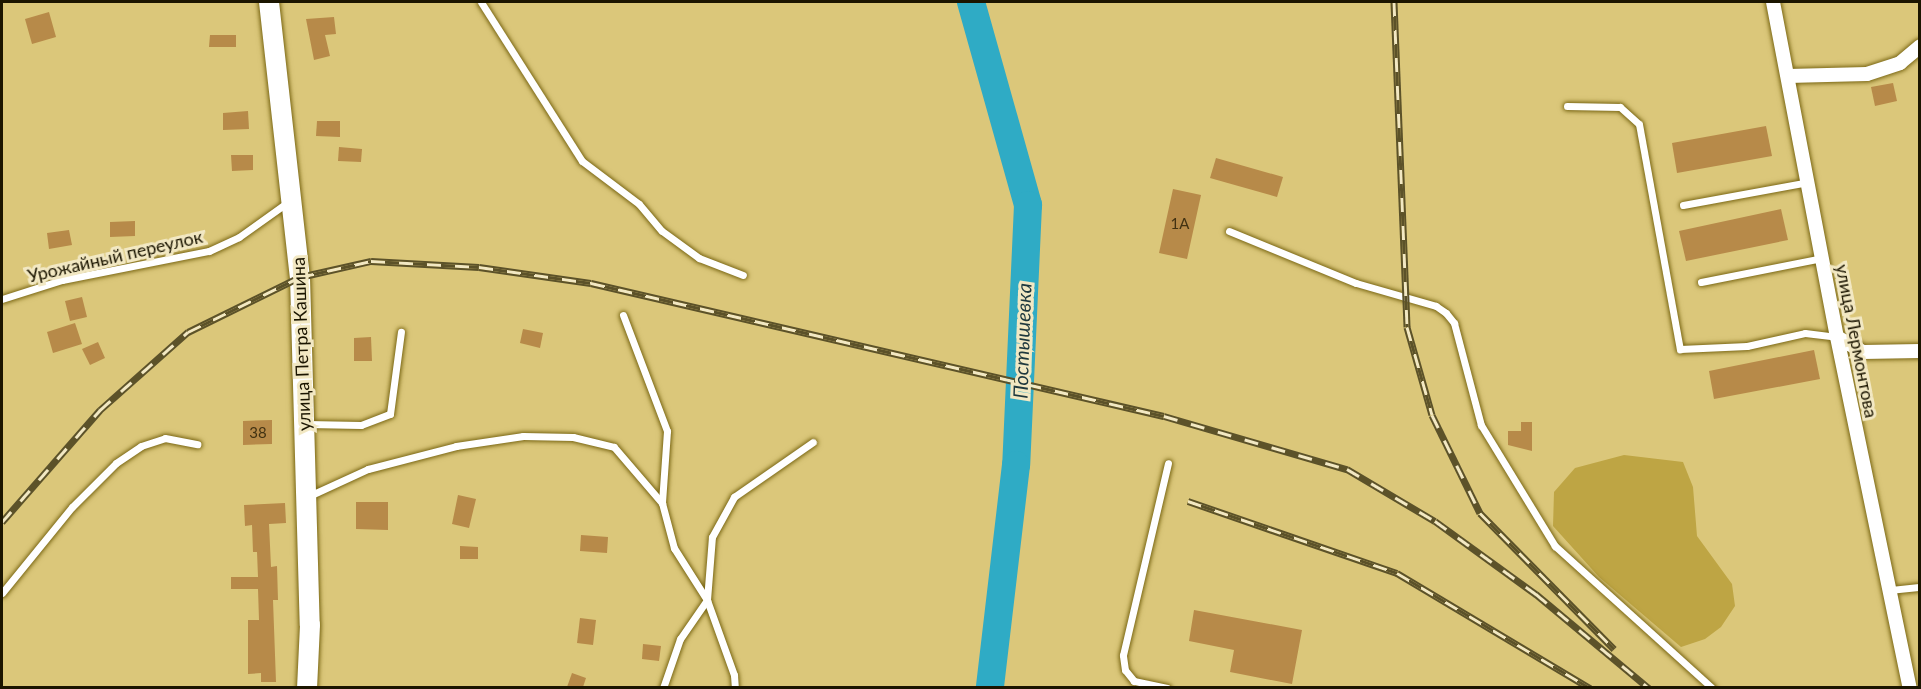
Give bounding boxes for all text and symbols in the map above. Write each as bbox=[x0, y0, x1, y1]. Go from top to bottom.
house number: 1А bbox=[1171, 215, 1189, 233]
street label: Урожайный переулок bbox=[25, 225, 205, 287]
street label: улица Петра Кашина bbox=[287, 257, 315, 431]
street label: улица Лермонтова bbox=[1832, 262, 1882, 420]
water label: Постышевка bbox=[1008, 283, 1036, 399]
house number: 38 bbox=[249, 424, 267, 442]

